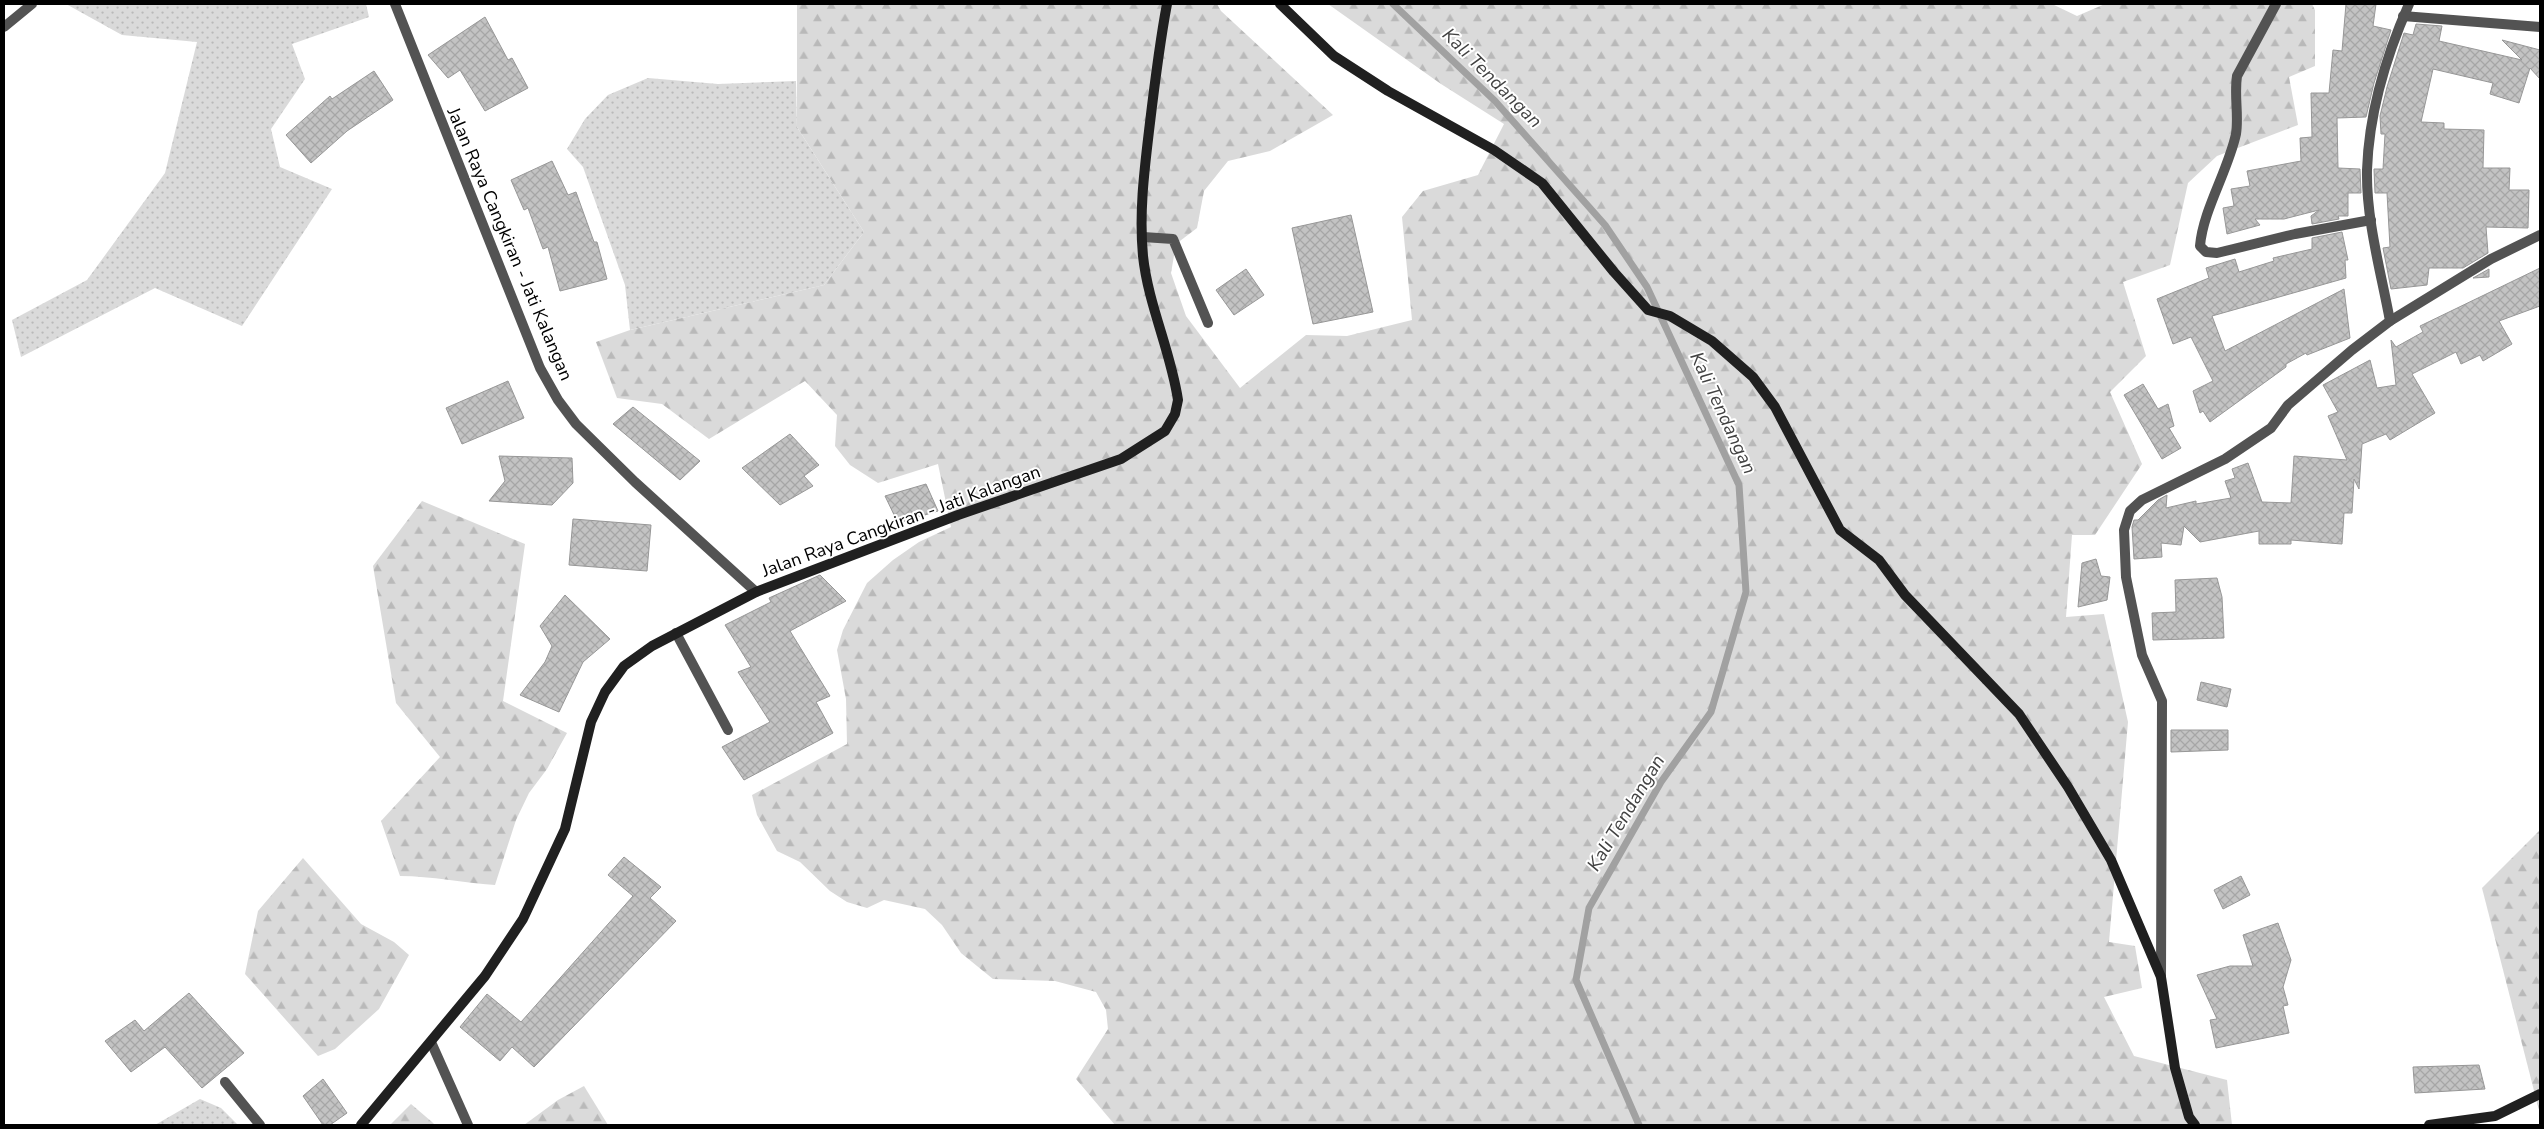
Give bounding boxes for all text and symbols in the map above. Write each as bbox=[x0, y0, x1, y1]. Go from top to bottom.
water label: Kali Tendangan bbox=[1436, 22, 1548, 134]
street label: Jalan Raya Cangkiran - Jati Kalangan bbox=[441, 103, 579, 384]
water label: Kali Tendangan bbox=[1683, 348, 1763, 478]
street label: Jalan Raya Cangkiran - Jati Kalangan bbox=[757, 459, 1044, 583]
water label: Kali Tendangan bbox=[1581, 750, 1671, 876]

